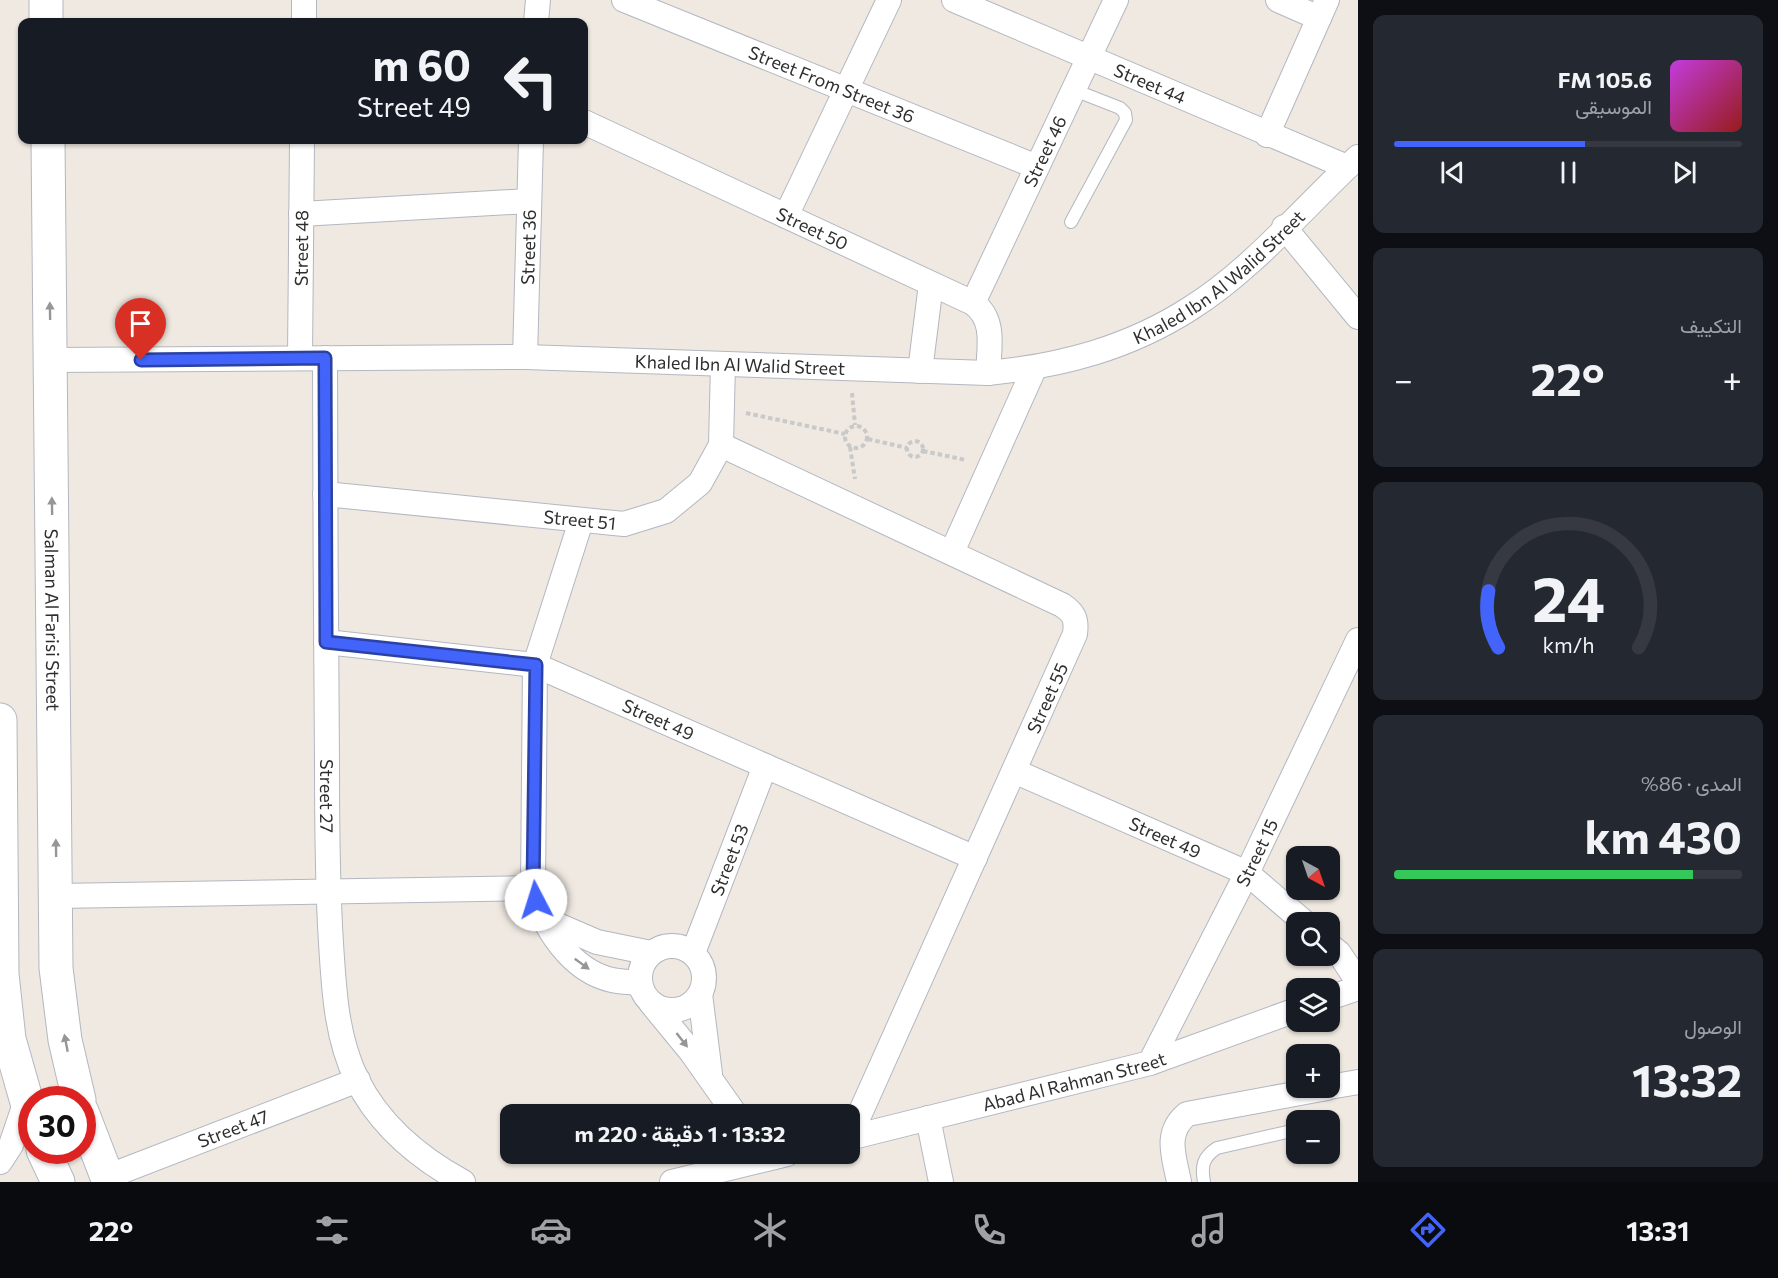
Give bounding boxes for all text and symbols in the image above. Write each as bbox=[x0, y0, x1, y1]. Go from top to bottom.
text: 60 m bbox=[372, 38, 471, 90]
street label: Street From Street 36 bbox=[746, 41, 918, 127]
icon: left bbox=[492, 42, 570, 120]
street label: Street 44 bbox=[1111, 58, 1189, 108]
text: 105.6 FM bbox=[1558, 66, 1652, 93]
text: Street 49 bbox=[357, 90, 471, 123]
text: الموسيقى bbox=[1575, 94, 1652, 118]
street label: Street 46 bbox=[1019, 112, 1071, 190]
icon: previous bbox=[1436, 156, 1469, 189]
icon: pause bbox=[1552, 156, 1585, 189]
icon: next bbox=[1668, 156, 1701, 189]
street label: Street 50 bbox=[773, 202, 852, 254]
street label: Khaled Ibn Al Walid Street bbox=[1129, 205, 1309, 348]
street label: Street 36 bbox=[516, 209, 540, 285]
street label: Street 48 bbox=[290, 210, 312, 286]
pin bbox=[115, 298, 166, 360]
one-way arrow bbox=[45, 302, 55, 321]
icon: arrive bbox=[124, 307, 157, 340]
text: التكييف bbox=[1680, 313, 1742, 337]
street label: Khaled Ibn Al Walid Street bbox=[634, 350, 845, 379]
text: 22° bbox=[1531, 350, 1605, 405]
text: − bbox=[1394, 358, 1413, 399]
text: + bbox=[1723, 358, 1742, 399]
one-way arrow bbox=[47, 497, 57, 516]
street label: Street 51 bbox=[543, 505, 617, 534]
street label: Salman Al Farisi Street bbox=[41, 529, 65, 711]
text: 24 bbox=[1532, 559, 1604, 635]
text: km/h bbox=[1542, 631, 1594, 657]
street label: Street 55 bbox=[1022, 659, 1072, 737]
street label: Street 49 bbox=[619, 694, 698, 744]
street label: Street 27 bbox=[316, 759, 338, 833]
text: المدى · 86% bbox=[1641, 771, 1742, 795]
text: 430 km bbox=[1585, 808, 1742, 863]
street label: Street 49 bbox=[1126, 812, 1204, 863]
street label: Street 15 bbox=[1231, 815, 1282, 890]
street label: Street 53 bbox=[705, 821, 753, 899]
one-way arrow bbox=[51, 839, 61, 858]
north arrow bbox=[1286, 846, 1340, 900]
map controls bbox=[1286, 846, 1340, 1164]
position arrow bbox=[504, 868, 568, 932]
button: search bbox=[1286, 912, 1340, 966]
one-way arrow bbox=[574, 958, 590, 971]
button: layers bbox=[1286, 978, 1340, 1032]
text: الوصول bbox=[1684, 1014, 1742, 1038]
one-way arrow bbox=[61, 1033, 70, 1052]
one-way arrow bbox=[676, 1033, 688, 1048]
button: + bbox=[1286, 1044, 1340, 1098]
street label: Abad Al Rahman Street bbox=[980, 1047, 1169, 1115]
text: 13:32 bbox=[1632, 1051, 1742, 1106]
speed limit sign: 30 bbox=[18, 1086, 96, 1164]
street label: Street 47 bbox=[194, 1105, 272, 1152]
button: − bbox=[1286, 1110, 1340, 1164]
text: 13:32 · 1 دقيقة · 220 m bbox=[574, 1120, 786, 1147]
icon: filters bbox=[311, 1209, 353, 1251]
icon: car bbox=[530, 1209, 572, 1251]
icon: climate bbox=[749, 1209, 791, 1251]
icon: phone bbox=[968, 1209, 1010, 1251]
icon: music bbox=[1188, 1209, 1230, 1251]
icon: directions bbox=[1407, 1209, 1449, 1251]
text: 22° bbox=[89, 1214, 133, 1247]
text: 13:31 bbox=[1626, 1214, 1689, 1247]

